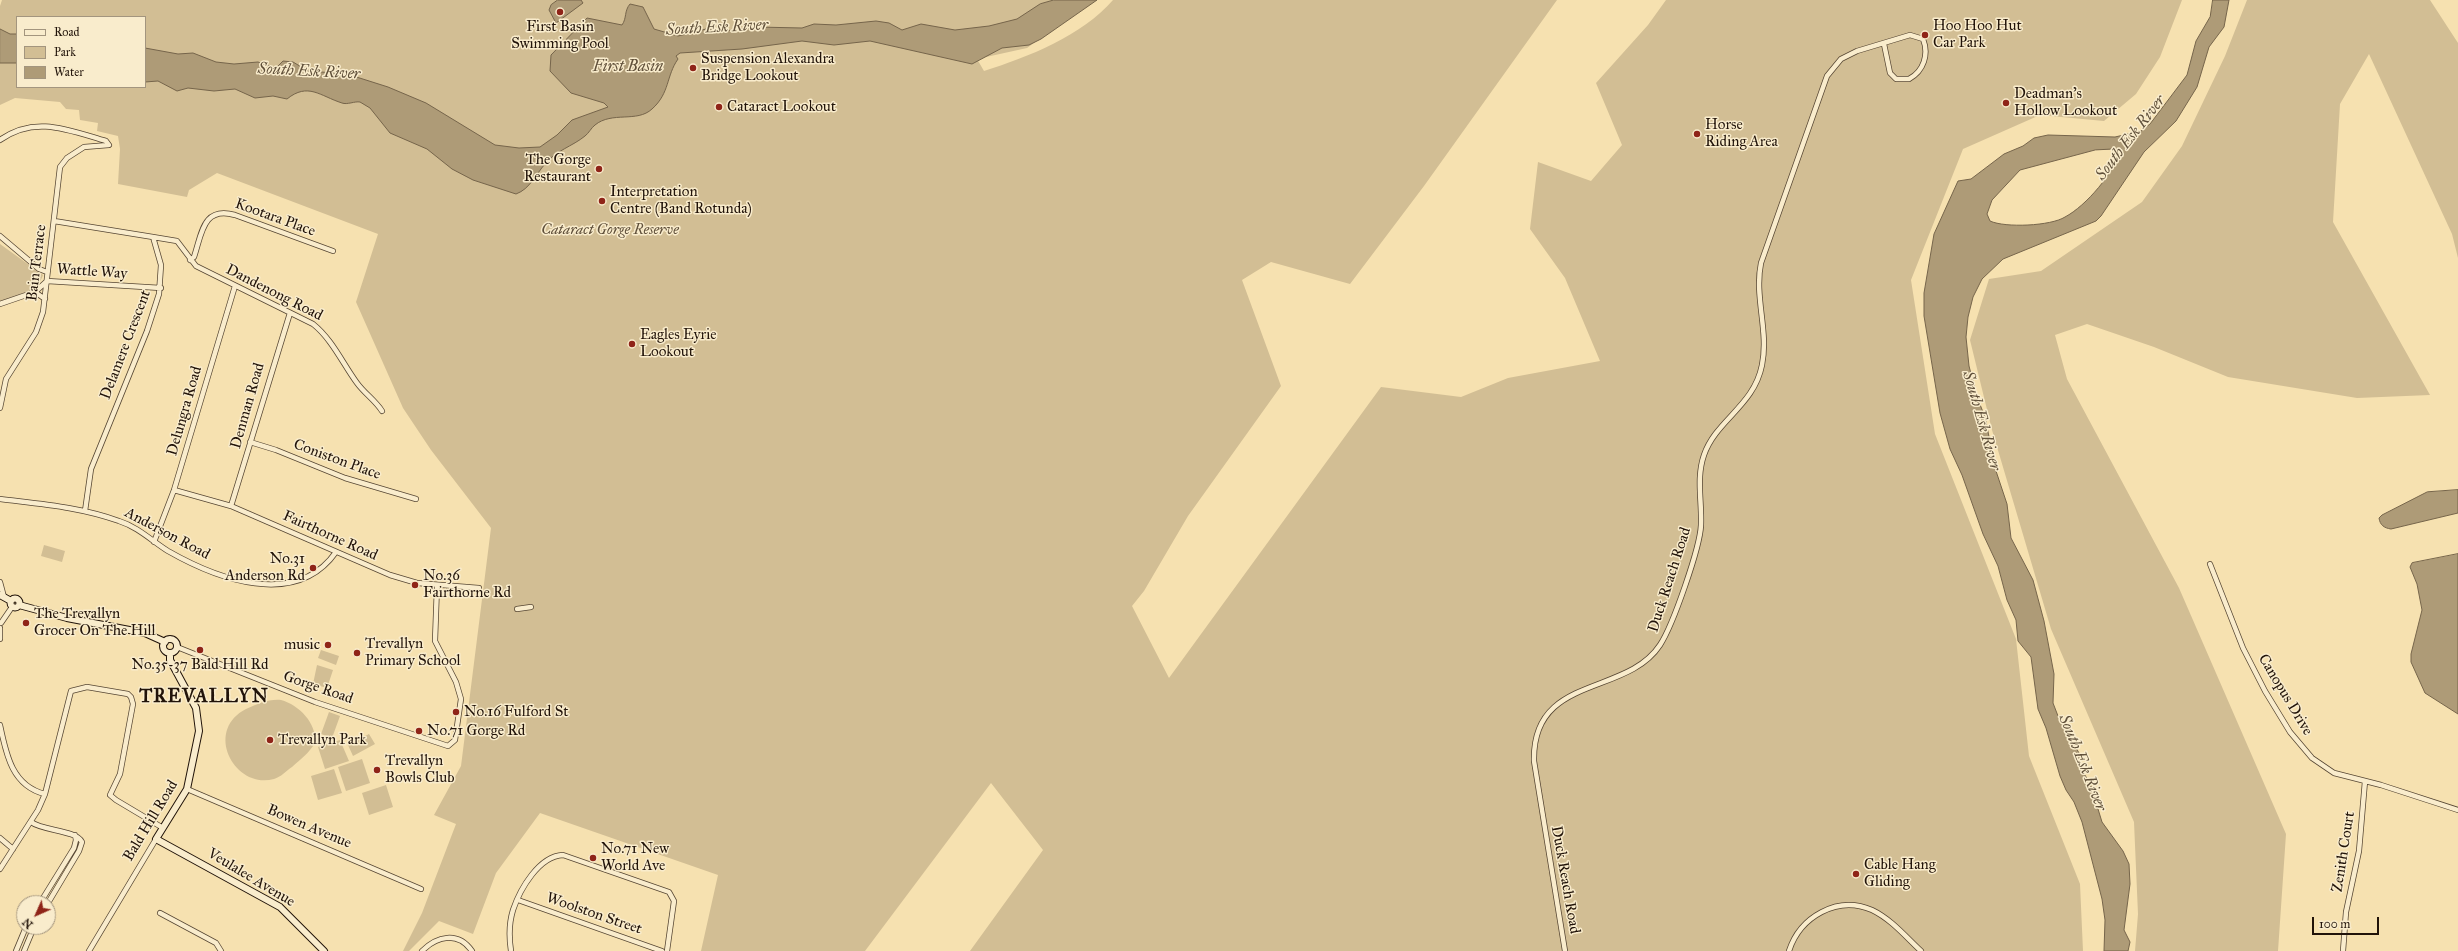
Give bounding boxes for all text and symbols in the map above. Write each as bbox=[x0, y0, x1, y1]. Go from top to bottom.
marker: First Basin Swimming Pool bbox=[555, 7, 565, 17]
legend bbox=[16, 16, 146, 88]
water label: South Esk River bbox=[665, 16, 769, 40]
place label: Hoo Hoo Hut Car Park bbox=[1933, 17, 2022, 52]
place label: First Basin Swimming Pool bbox=[511, 18, 609, 53]
text: Road bbox=[54, 25, 80, 39]
marker: Hoo Hoo Hut Car Park bbox=[1920, 30, 1930, 40]
text: Park bbox=[54, 45, 76, 59]
place label: Suspension Alexandra Bridge Lookout bbox=[701, 50, 834, 85]
water label: First Basin bbox=[593, 57, 663, 77]
water label: South Esk River bbox=[257, 60, 361, 84]
marker: Suspension Alexandra Bridge Lookout bbox=[688, 63, 698, 73]
text: Water bbox=[54, 65, 84, 79]
place label: Deadman's Hollow Lookout bbox=[2014, 85, 2117, 120]
water label: South Esk River bbox=[2092, 92, 2170, 184]
place label: Cataract Lookout bbox=[727, 98, 836, 116]
marker: Deadman's Hollow Lookout bbox=[2001, 98, 2011, 108]
marker: Cataract Lookout bbox=[714, 102, 724, 112]
place label: Horse Riding Area bbox=[1705, 116, 1778, 151]
marker: Horse Riding Area bbox=[1692, 129, 1702, 139]
place label: The Gorge Restaurant bbox=[524, 151, 591, 186]
marker: The Gorge Restaurant bbox=[594, 164, 604, 174]
place label: Interpretation Centre (Band Rotunda) bbox=[610, 183, 752, 218]
street label: Kootara Place bbox=[232, 195, 318, 241]
marker: Interpretation Centre (Band Rotunda) bbox=[597, 196, 607, 206]
park label: Cataract Gorge Reserve bbox=[541, 221, 679, 239]
street label: Bain Terrace bbox=[23, 224, 51, 302]
street label: Wattle Way bbox=[56, 261, 128, 283]
street label: Dandenong Road bbox=[223, 261, 325, 325]
street label: Delamere Crescent bbox=[97, 288, 155, 402]
place label: Eagles Eyrie Lookout bbox=[640, 326, 716, 361]
marker: Eagles Eyrie Lookout bbox=[627, 339, 637, 349]
street label: Denman Road bbox=[227, 361, 269, 451]
street label: Delungra Road bbox=[164, 364, 206, 458]
water label: South Esk River bbox=[1958, 369, 2004, 473]
street label: Coniston Place bbox=[291, 436, 383, 484]
street label: Anderson Road bbox=[121, 504, 213, 564]
street label: Fairthorne Road bbox=[280, 507, 380, 565]
street label: Duck Reach Road bbox=[1645, 525, 1695, 635]
place label: No.31 Anderson Rd bbox=[225, 550, 305, 585]
marker: No.31 Anderson Rd bbox=[308, 563, 318, 573]
place label: No.36 Fairthorne Rd bbox=[423, 567, 511, 602]
marker: No.36 Fairthorne Rd bbox=[410, 580, 420, 590]
place label: The Trevallyn Grocer On The Hill bbox=[34, 605, 156, 640]
marker: The Trevallyn Grocer On The Hill bbox=[21, 618, 31, 628]
place label: Trevallyn Primary School bbox=[365, 635, 461, 670]
place label: music bbox=[284, 636, 320, 654]
marker: music bbox=[323, 640, 333, 650]
marker: No.35-37 Bald Hill Rd bbox=[195, 645, 205, 655]
marker: Trevallyn Primary School bbox=[352, 648, 362, 658]
street label: Canopus Drive bbox=[2254, 651, 2316, 739]
place label: No.35-37 Bald Hill Rd bbox=[131, 656, 269, 674]
street label: Gorge Road bbox=[281, 668, 355, 708]
district label: TREVALLYN bbox=[139, 686, 269, 708]
place label: No.16 Fulford St bbox=[464, 703, 569, 721]
marker: No.16 Fulford St bbox=[451, 707, 461, 717]
water label: South Esk River bbox=[2054, 712, 2110, 814]
place label: No.71 Gorge Rd bbox=[427, 722, 525, 740]
marker: No.71 Gorge Rd bbox=[414, 726, 424, 736]
place label: Trevallyn Park bbox=[278, 731, 366, 749]
marker: Trevallyn Park bbox=[265, 735, 275, 745]
place label: Trevallyn Bowls Club bbox=[385, 752, 455, 787]
marker: Trevallyn Bowls Club bbox=[372, 765, 382, 775]
street label: Bald Hill Road bbox=[120, 777, 182, 865]
street label: Bowen Avenue bbox=[264, 801, 354, 853]
street label: Zenith Court bbox=[2329, 810, 2359, 894]
street label: Duck Reach Road bbox=[1547, 825, 1583, 935]
place label: No.71 New World Ave bbox=[601, 840, 669, 875]
street label: Veulalee Avenue bbox=[204, 845, 298, 911]
marker: No.71 New World Ave bbox=[588, 853, 598, 863]
place label: Cable Hang Gliding bbox=[1864, 856, 1936, 891]
marker: Cable Hang Gliding bbox=[1851, 869, 1861, 879]
street label: Woolston Street bbox=[544, 889, 644, 939]
north arrow bbox=[16, 895, 56, 935]
scale bar bbox=[2314, 909, 2381, 935]
text: N bbox=[20, 915, 36, 931]
text: 100 m bbox=[2319, 917, 2350, 931]

